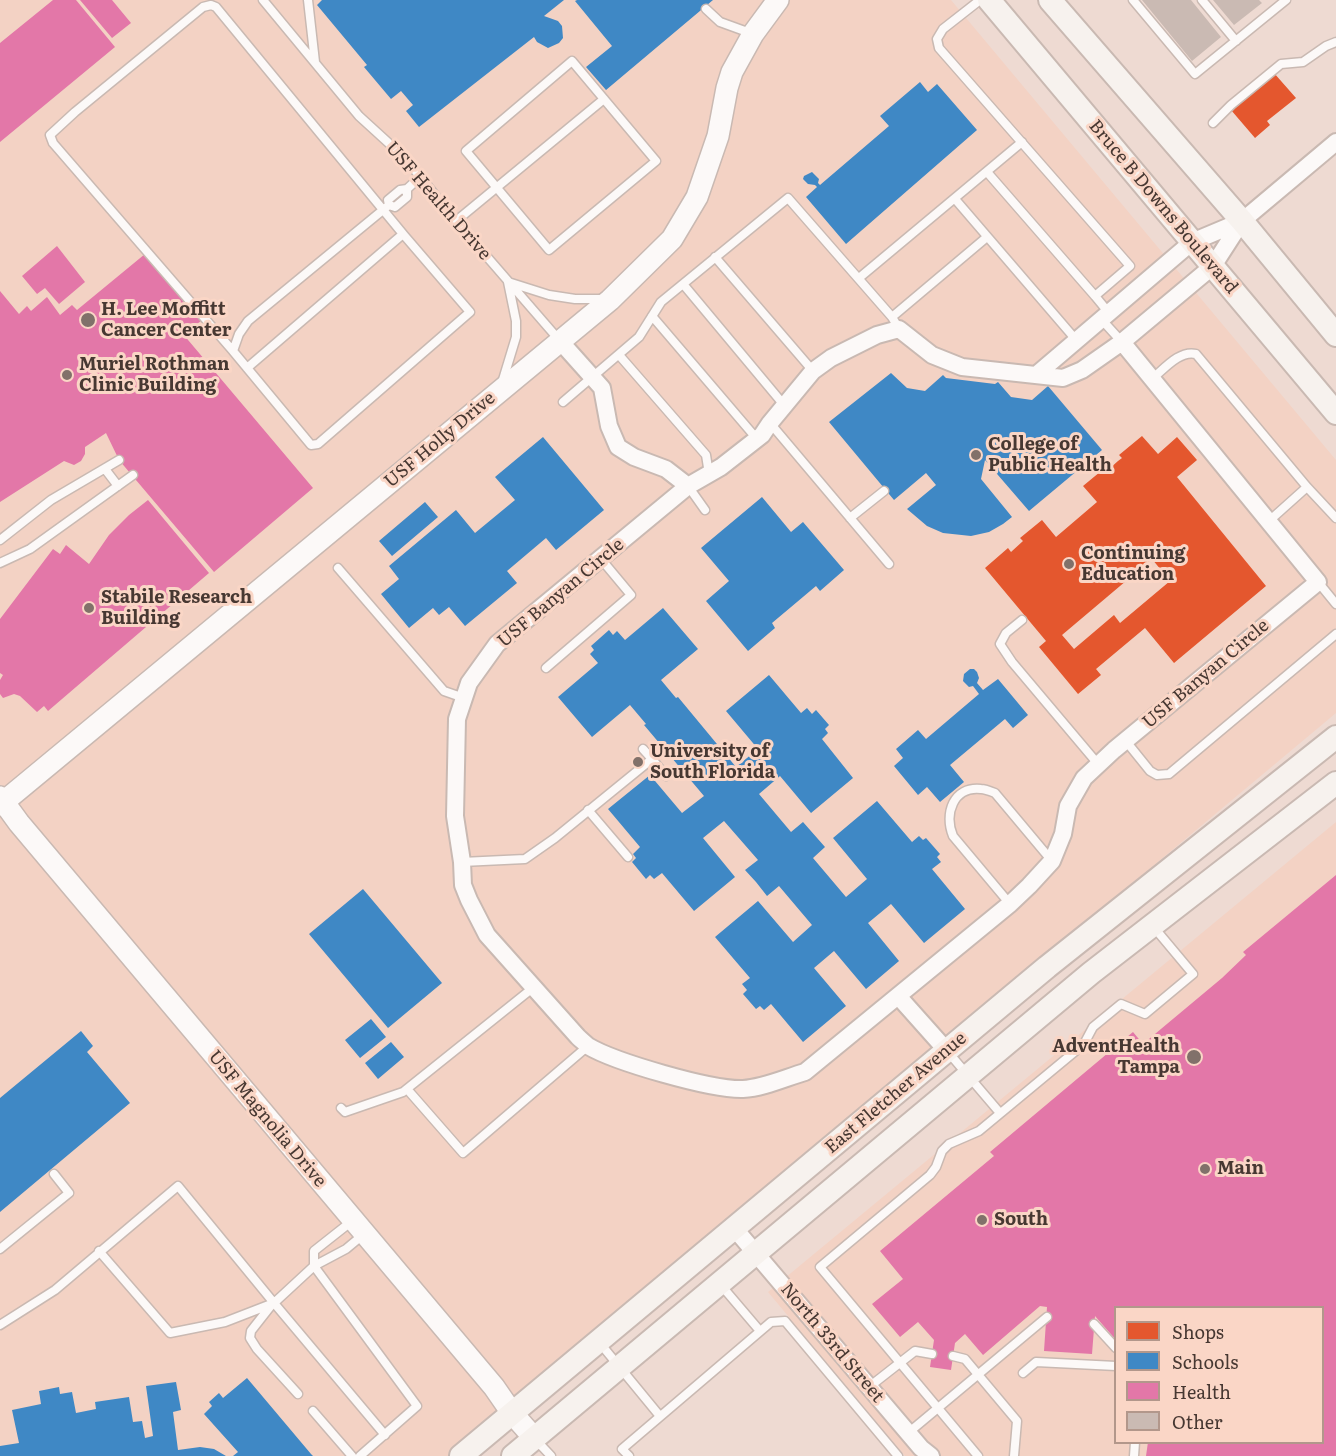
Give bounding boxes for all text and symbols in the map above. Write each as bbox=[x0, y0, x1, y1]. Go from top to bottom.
street label: Bruce B Downs Boulevard bbox=[1084, 116, 1242, 298]
street label: USF Health Drive bbox=[381, 137, 495, 265]
place label: H. Lee Moffitt Cancer Center bbox=[101, 299, 231, 342]
marker: H. Lee Moffitt Cancer Center bbox=[79, 311, 97, 329]
place label: Muriel Rothman Clinic Building bbox=[79, 354, 230, 397]
marker: Muriel Rothman Clinic Building bbox=[60, 368, 74, 382]
street label: USF Holly Drive bbox=[380, 387, 500, 493]
place label: College of Public Health bbox=[988, 434, 1112, 476]
marker: College of Public Health bbox=[969, 448, 983, 462]
street label: USF Banyan Circle bbox=[493, 534, 629, 652]
place label: Continuing Education bbox=[1081, 543, 1185, 586]
marker: Continuing Education bbox=[1062, 557, 1076, 571]
place label: Stabile Research Building bbox=[101, 587, 252, 630]
marker: Stabile Research Building bbox=[82, 601, 96, 615]
street label: USF Banyan Circle bbox=[1138, 615, 1274, 733]
place label: University of South Florida bbox=[650, 741, 775, 783]
marker: University of South Florida bbox=[631, 755, 645, 769]
street label: East Fletcher Avenue bbox=[821, 1028, 971, 1158]
place label: AdventHealth Tampa bbox=[1052, 1036, 1180, 1078]
street label: USF Magnolia Drive bbox=[203, 1046, 331, 1192]
marker: AdventHealth Tampa bbox=[1185, 1048, 1203, 1066]
place label: Main bbox=[1217, 1158, 1264, 1180]
marker: Main bbox=[1198, 1162, 1212, 1176]
place label: South bbox=[994, 1209, 1048, 1231]
marker: South bbox=[975, 1213, 989, 1227]
street label: North 33rd Street bbox=[776, 1279, 888, 1407]
legend bbox=[1114, 1306, 1324, 1444]
text: Shops bbox=[1172, 1318, 1224, 1345]
text: Schools bbox=[1172, 1348, 1238, 1375]
text: Health bbox=[1172, 1378, 1231, 1405]
text: Other bbox=[1172, 1408, 1222, 1435]

